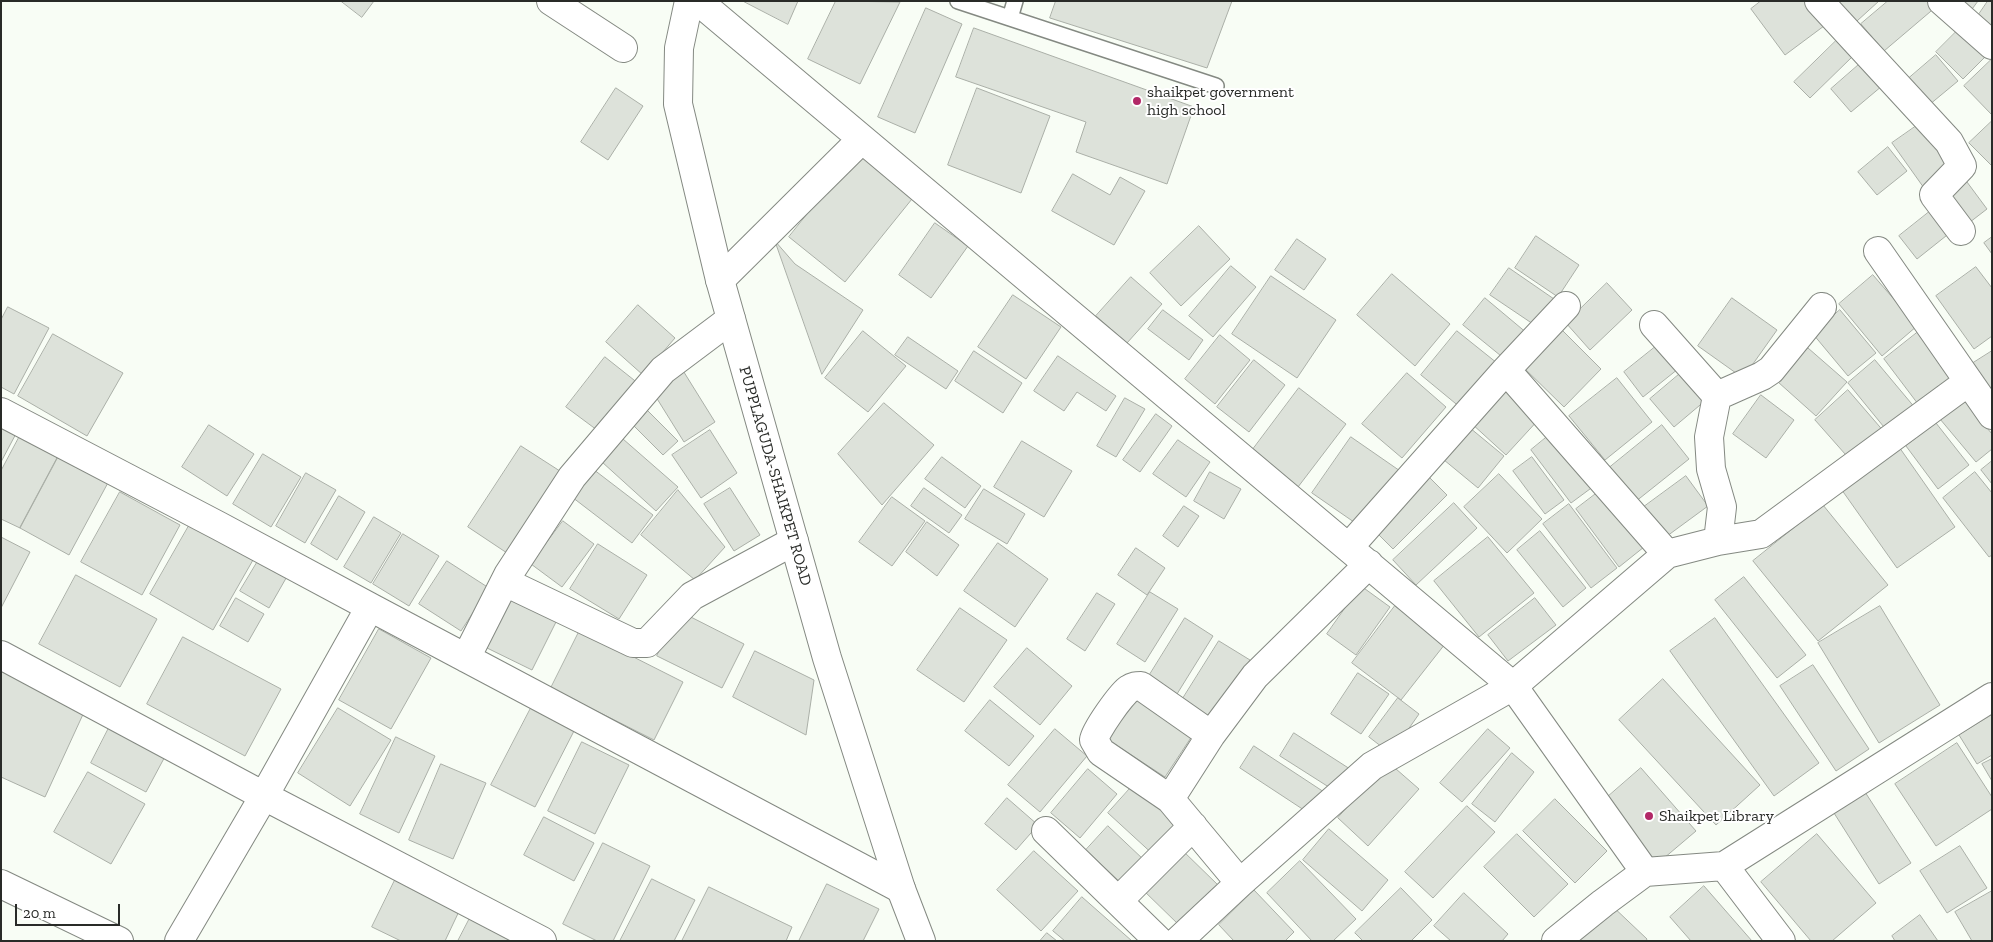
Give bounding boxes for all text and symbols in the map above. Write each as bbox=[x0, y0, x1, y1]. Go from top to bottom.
place label: shaikpet government high school bbox=[1147, 82, 1294, 120]
marker: shaikpet government high school bbox=[1131, 95, 1143, 107]
street label: PUPPLAGUDA-SHAIKPET ROAD bbox=[734, 364, 816, 588]
place label: Shaikpet Library bbox=[1659, 806, 1774, 826]
marker: Shaikpet Library bbox=[1643, 810, 1655, 822]
scale bar bbox=[18, 894, 122, 926]
text: 20 m bbox=[23, 904, 56, 922]

